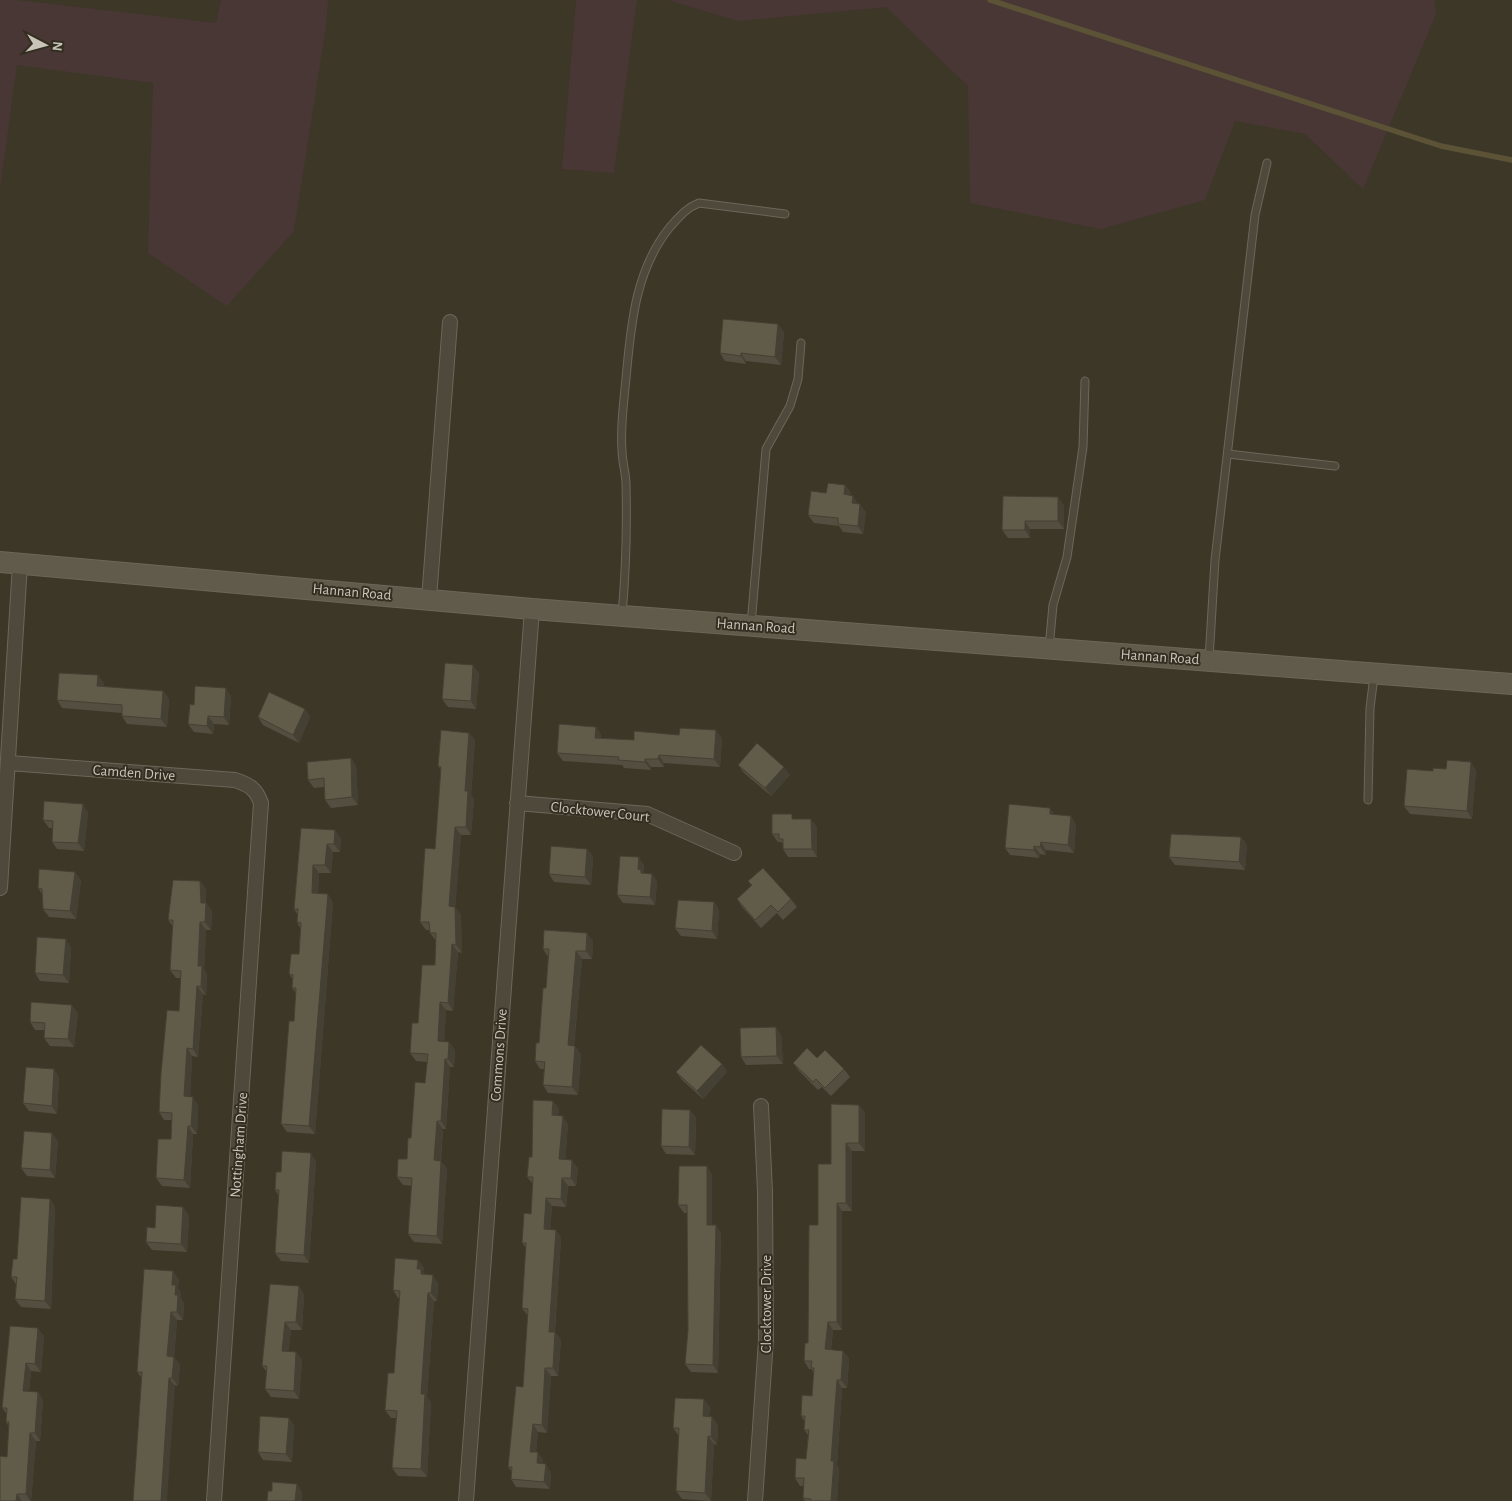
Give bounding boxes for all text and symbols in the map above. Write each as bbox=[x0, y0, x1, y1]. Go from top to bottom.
north arrow bbox=[20, 20, 70, 70]
text: N bbox=[49, 41, 64, 52]
street label: Hannan Road bbox=[312, 581, 392, 603]
street label: Hannan Road bbox=[716, 616, 796, 636]
street label: Hannan Road bbox=[1120, 647, 1200, 667]
street label: Camden Drive bbox=[92, 763, 176, 783]
street label: Clocktower Court bbox=[550, 799, 650, 825]
street label: Commons Drive bbox=[488, 1008, 510, 1102]
street label: Nottingham Drive bbox=[228, 1092, 250, 1198]
street label: Clocktower Drive bbox=[759, 1255, 774, 1353]

